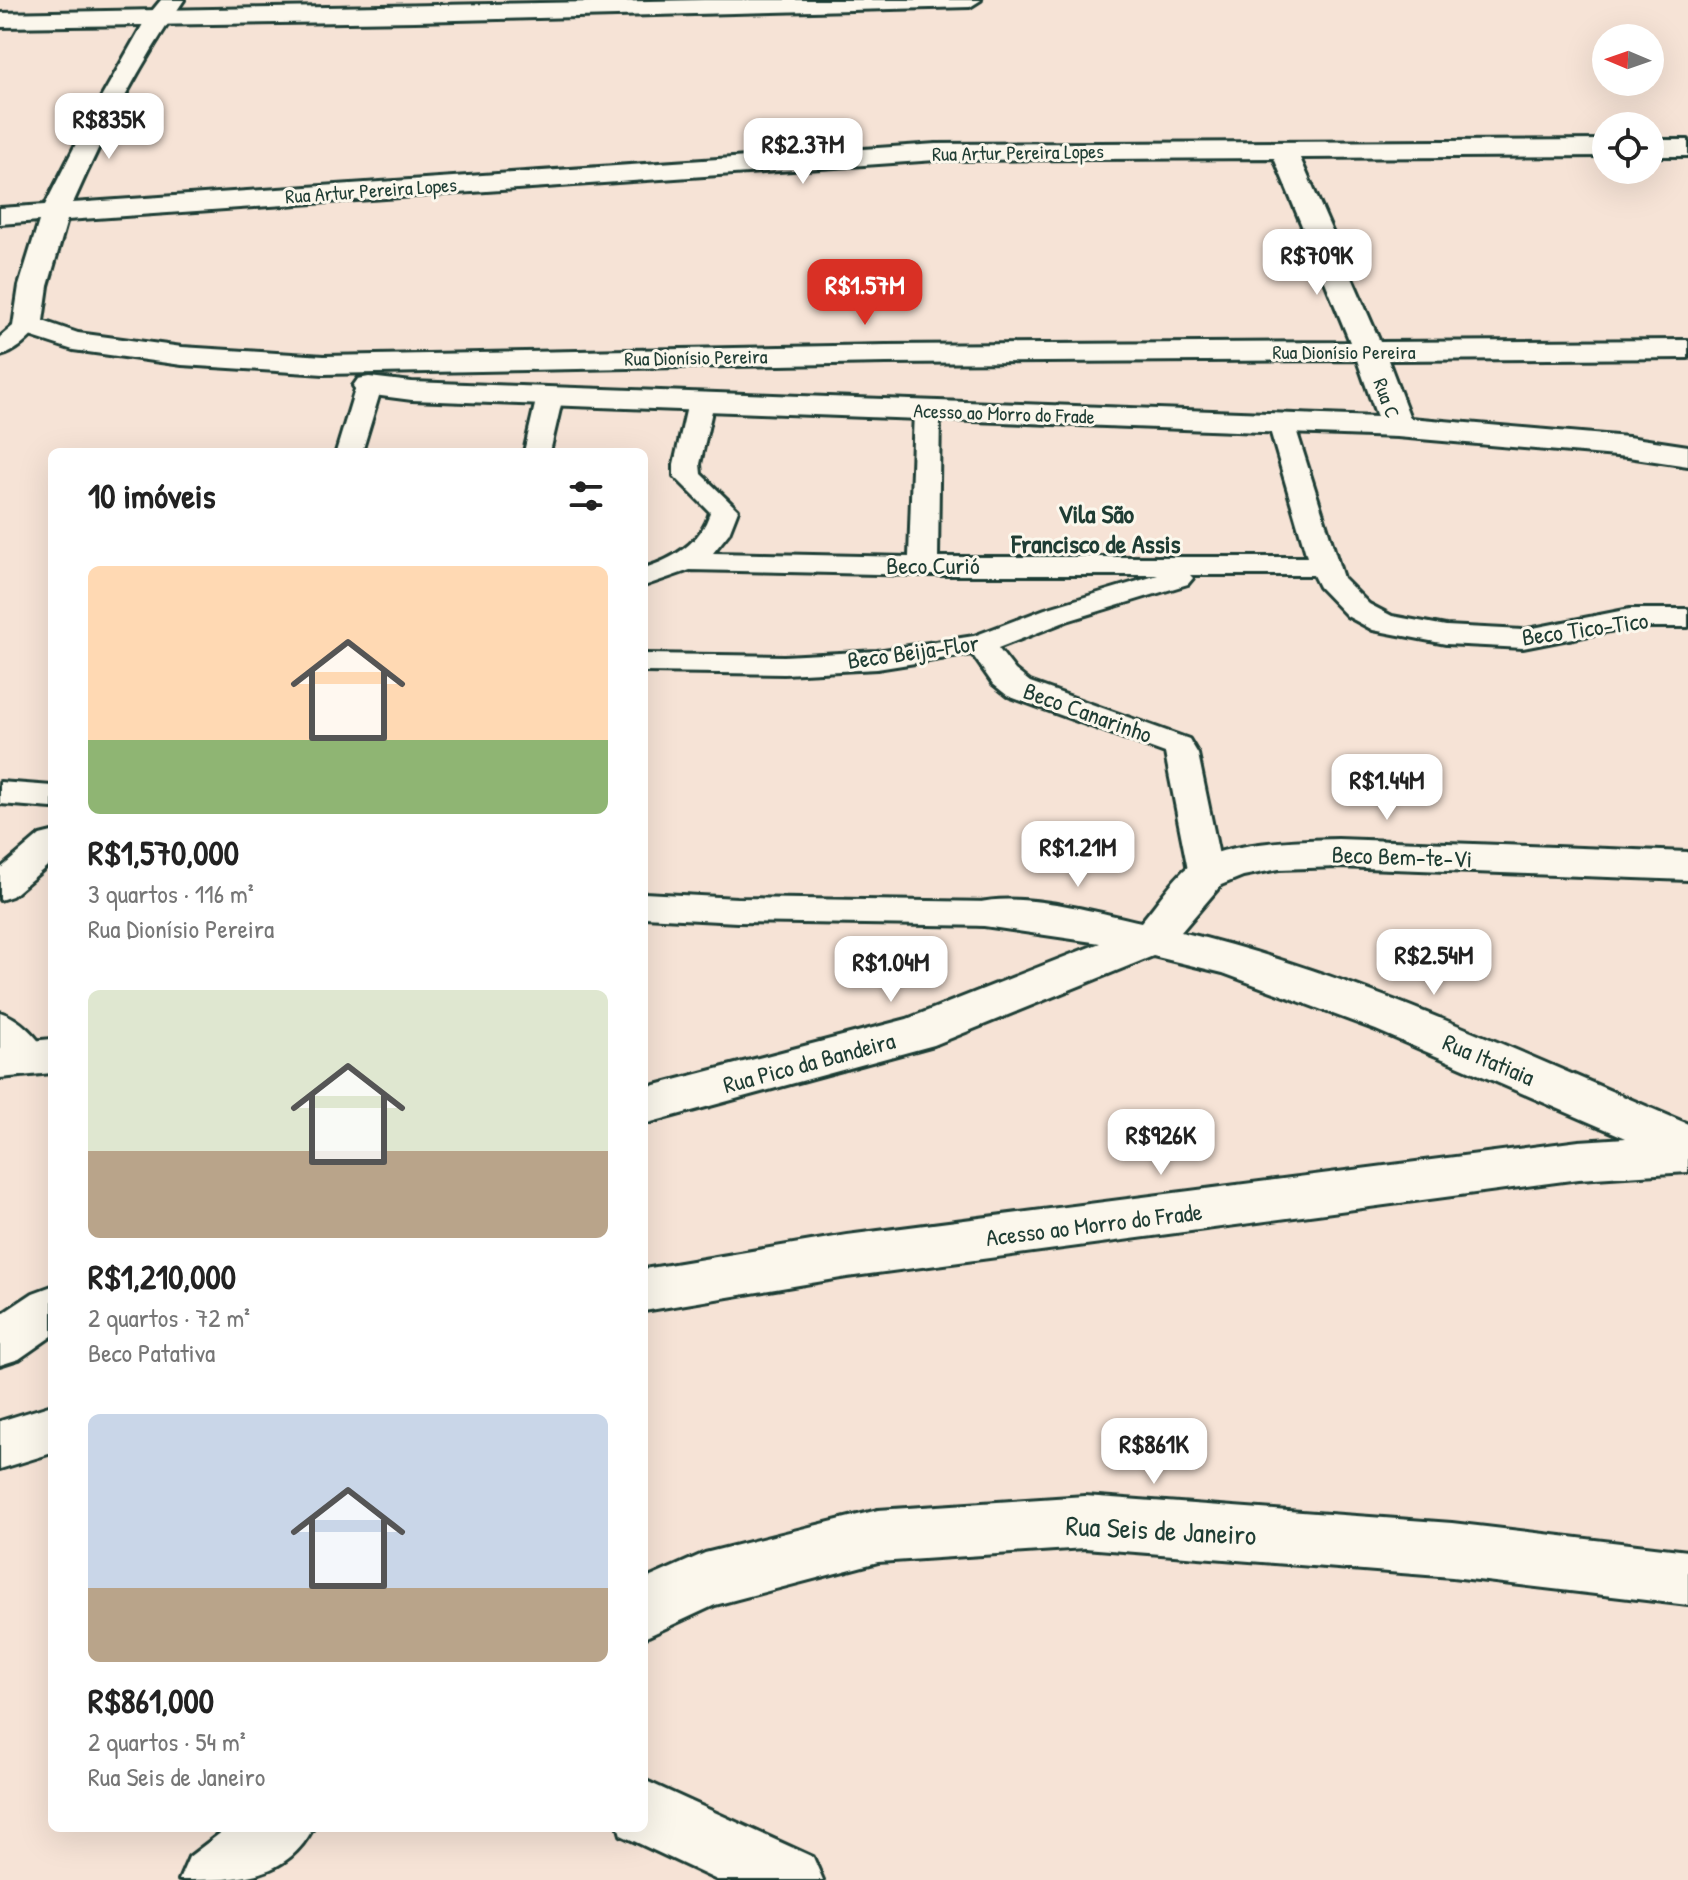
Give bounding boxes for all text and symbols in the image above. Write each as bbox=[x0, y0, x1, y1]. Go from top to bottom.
north arrow bbox=[1592, 24, 1664, 96]
map controls bbox=[1592, 24, 1664, 184]
pin: R$835K bbox=[44, 93, 174, 161]
text: R$835K bbox=[73, 101, 145, 136]
button: locate bbox=[1592, 112, 1664, 184]
pin: R$2.37M bbox=[729, 118, 877, 186]
text: R$2.37M bbox=[762, 126, 844, 161]
street label: Rua Artur Pereira Lopes bbox=[932, 137, 1104, 167]
street label: Rua Artur Pereira Lopes bbox=[284, 171, 458, 209]
pin: R$709K bbox=[1252, 229, 1382, 297]
text: R$709K bbox=[1281, 237, 1353, 272]
pin: R$1.57M bbox=[791, 259, 939, 327]
text: R$1.57M bbox=[825, 267, 905, 302]
street label: Rua Dionísio Pereira bbox=[1272, 338, 1416, 365]
street label: Rua Dionísio Pereira bbox=[624, 342, 768, 372]
street label: Rua C bbox=[1367, 374, 1407, 422]
street label: Acesso ao Morro do Frade bbox=[913, 396, 1095, 430]
text: 10 imóveis bbox=[88, 473, 216, 519]
icon: filters bbox=[564, 474, 608, 518]
district label: Vila São Francisco de Assis bbox=[1010, 496, 1181, 561]
street label: Beco Curió bbox=[886, 549, 980, 581]
street label: Beco Tico-Tico bbox=[1520, 603, 1650, 653]
icon: home bbox=[276, 618, 420, 762]
street label: Beco Beija-Flor bbox=[845, 626, 981, 676]
street label: Beco Canarinho bbox=[1019, 674, 1157, 750]
pin: R$1.44M bbox=[1313, 754, 1461, 822]
text: R$1.44M bbox=[1350, 762, 1424, 797]
pin: R$1.21M bbox=[1004, 821, 1152, 889]
text: R$1.21M bbox=[1039, 829, 1117, 864]
text: R$1,570,000 bbox=[88, 830, 239, 876]
street label: Beco Bem-te-Vi bbox=[1331, 838, 1473, 874]
text: 3 quartos · 116 m² bbox=[88, 876, 254, 911]
text: Rua Dionísio Pereira bbox=[88, 911, 274, 946]
pin: R$2.54M bbox=[1360, 929, 1508, 997]
pin: R$1.04M bbox=[817, 936, 965, 1004]
text: R$2.54M bbox=[1395, 937, 1473, 972]
text: R$1.04M bbox=[853, 944, 929, 979]
street label: Rua Pico da Bandeira bbox=[720, 1024, 898, 1100]
street label: Rua Itatiaia bbox=[1438, 1025, 1540, 1093]
icon: home bbox=[276, 1042, 420, 1186]
pin: R$926K bbox=[1096, 1109, 1226, 1177]
text: R$926K bbox=[1126, 1117, 1196, 1152]
street label: Acesso ao Morro do Frade bbox=[984, 1195, 1204, 1253]
text: R$1,210,000 bbox=[88, 1254, 236, 1300]
text: 2 quartos · 72 m² bbox=[88, 1300, 250, 1335]
text: Beco Patativa bbox=[88, 1335, 215, 1370]
pin: R$861K bbox=[1089, 1418, 1219, 1486]
text: R$861K bbox=[1119, 1426, 1189, 1461]
icon: home bbox=[276, 1466, 420, 1610]
street label: Rua Seis de Janeiro bbox=[1065, 1506, 1257, 1554]
text: R$861,000 bbox=[88, 1678, 214, 1724]
text: 2 quartos · 54 m² bbox=[88, 1724, 246, 1759]
text: Rua Seis de Janeiro bbox=[88, 1759, 265, 1794]

